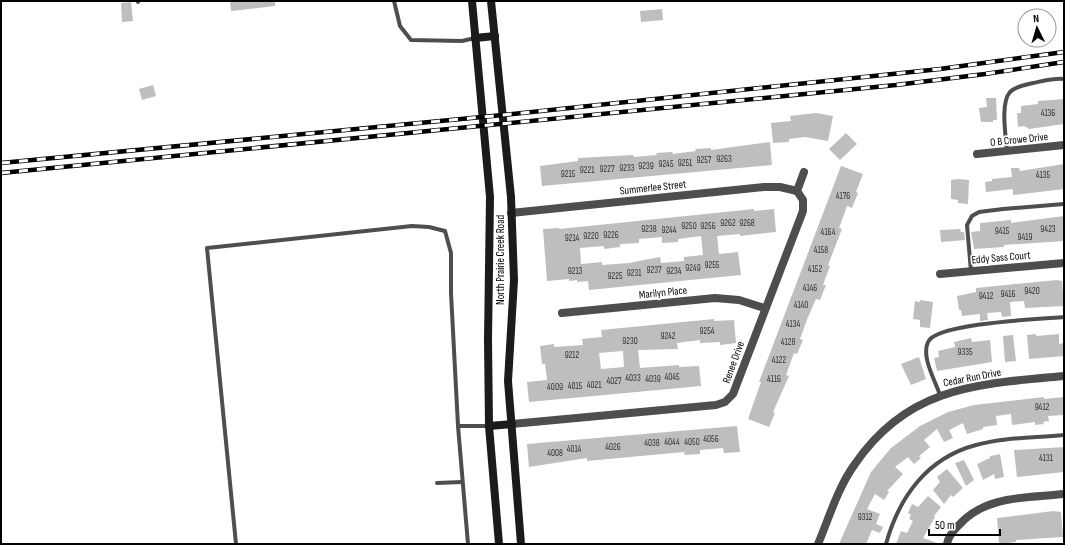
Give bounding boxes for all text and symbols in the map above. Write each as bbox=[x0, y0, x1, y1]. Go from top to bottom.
north arrow bbox=[1017, 8, 1057, 48]
text: N bbox=[1033, 12, 1040, 25]
house number: 4136 bbox=[1041, 108, 1055, 119]
street label: O B Crowe Drive bbox=[989, 130, 1049, 149]
house number: 9263 bbox=[716, 154, 732, 165]
house number: 9257 bbox=[697, 155, 712, 166]
house number: 9251 bbox=[678, 158, 693, 169]
house number: 9245 bbox=[658, 159, 674, 170]
house number: 9239 bbox=[638, 161, 654, 172]
house number: 9233 bbox=[619, 163, 635, 174]
house number: 9227 bbox=[599, 164, 615, 175]
house number: 9221 bbox=[580, 165, 595, 176]
house number: 9215 bbox=[561, 169, 576, 180]
house number: 4135 bbox=[1036, 170, 1051, 181]
street label: Summerlee Street bbox=[619, 177, 688, 197]
house number: 4176 bbox=[836, 191, 850, 202]
street label: North Prairie Creek Road bbox=[494, 215, 507, 305]
house number: 9262 bbox=[720, 218, 736, 229]
house number: 9268 bbox=[739, 218, 755, 229]
house number: 9250 bbox=[681, 221, 697, 232]
house number: 9256 bbox=[700, 221, 716, 232]
house number: 9238 bbox=[641, 224, 657, 235]
house number: 9423 bbox=[1040, 224, 1056, 235]
house number: 9244 bbox=[661, 225, 677, 236]
house number: 9415 bbox=[995, 226, 1010, 237]
house number: 4164 bbox=[821, 227, 836, 238]
house number: 9226 bbox=[603, 230, 619, 241]
house number: 9220 bbox=[583, 231, 599, 242]
house number: 9419 bbox=[1018, 232, 1032, 243]
house number: 9214 bbox=[565, 233, 580, 244]
house number: 4158 bbox=[814, 245, 828, 256]
street label: Eddy Sass Court bbox=[971, 248, 1032, 267]
house number: 9255 bbox=[705, 260, 720, 271]
house number: 9249 bbox=[685, 263, 701, 274]
house number: 4152 bbox=[808, 264, 822, 275]
house number: 9237 bbox=[646, 265, 662, 276]
house number: 9213 bbox=[568, 266, 583, 277]
house number: 9234 bbox=[666, 266, 682, 277]
house number: 9231 bbox=[627, 268, 642, 279]
house number: 9225 bbox=[607, 271, 623, 282]
house number: 4146 bbox=[803, 283, 817, 294]
street label: Marilyn Place bbox=[638, 284, 688, 301]
house number: 9420 bbox=[1024, 286, 1040, 297]
house number: 9416 bbox=[1001, 289, 1015, 300]
house number: 9412 bbox=[979, 291, 994, 302]
house number: 4140 bbox=[794, 300, 808, 311]
house number: 4134 bbox=[786, 319, 800, 330]
house number: 9254 bbox=[699, 326, 715, 337]
house number: 9242 bbox=[660, 331, 676, 342]
house number: 9230 bbox=[622, 336, 638, 347]
house number: 4128 bbox=[781, 337, 795, 348]
street label: Renee Drive bbox=[720, 339, 747, 385]
house number: 9335 bbox=[957, 347, 973, 358]
house number: 9212 bbox=[565, 350, 580, 361]
house number: 4122 bbox=[772, 355, 787, 366]
street label: Cedar Run Drive bbox=[942, 366, 1002, 389]
house number: 4045 bbox=[664, 372, 680, 383]
house number: 4033 bbox=[625, 373, 641, 384]
house number: 4039 bbox=[645, 374, 661, 385]
house number: 4116 bbox=[767, 374, 781, 385]
house number: 4027 bbox=[606, 376, 622, 387]
house number: 4021 bbox=[587, 380, 602, 391]
house number: 4015 bbox=[568, 381, 583, 392]
house number: 4009 bbox=[547, 382, 563, 393]
house number: 9412 bbox=[1035, 402, 1050, 413]
house number: 4056 bbox=[703, 434, 719, 445]
house number: 4044 bbox=[664, 437, 680, 448]
house number: 4050 bbox=[684, 437, 700, 448]
house number: 4038 bbox=[644, 438, 660, 449]
house number: 4026 bbox=[605, 442, 621, 453]
house number: 4014 bbox=[567, 444, 582, 455]
house number: 4008 bbox=[547, 448, 563, 459]
house number: 4131 bbox=[1039, 453, 1054, 464]
scale bar bbox=[929, 511, 1000, 537]
house number: 9312 bbox=[858, 512, 873, 523]
text: 50 m bbox=[935, 518, 955, 533]

